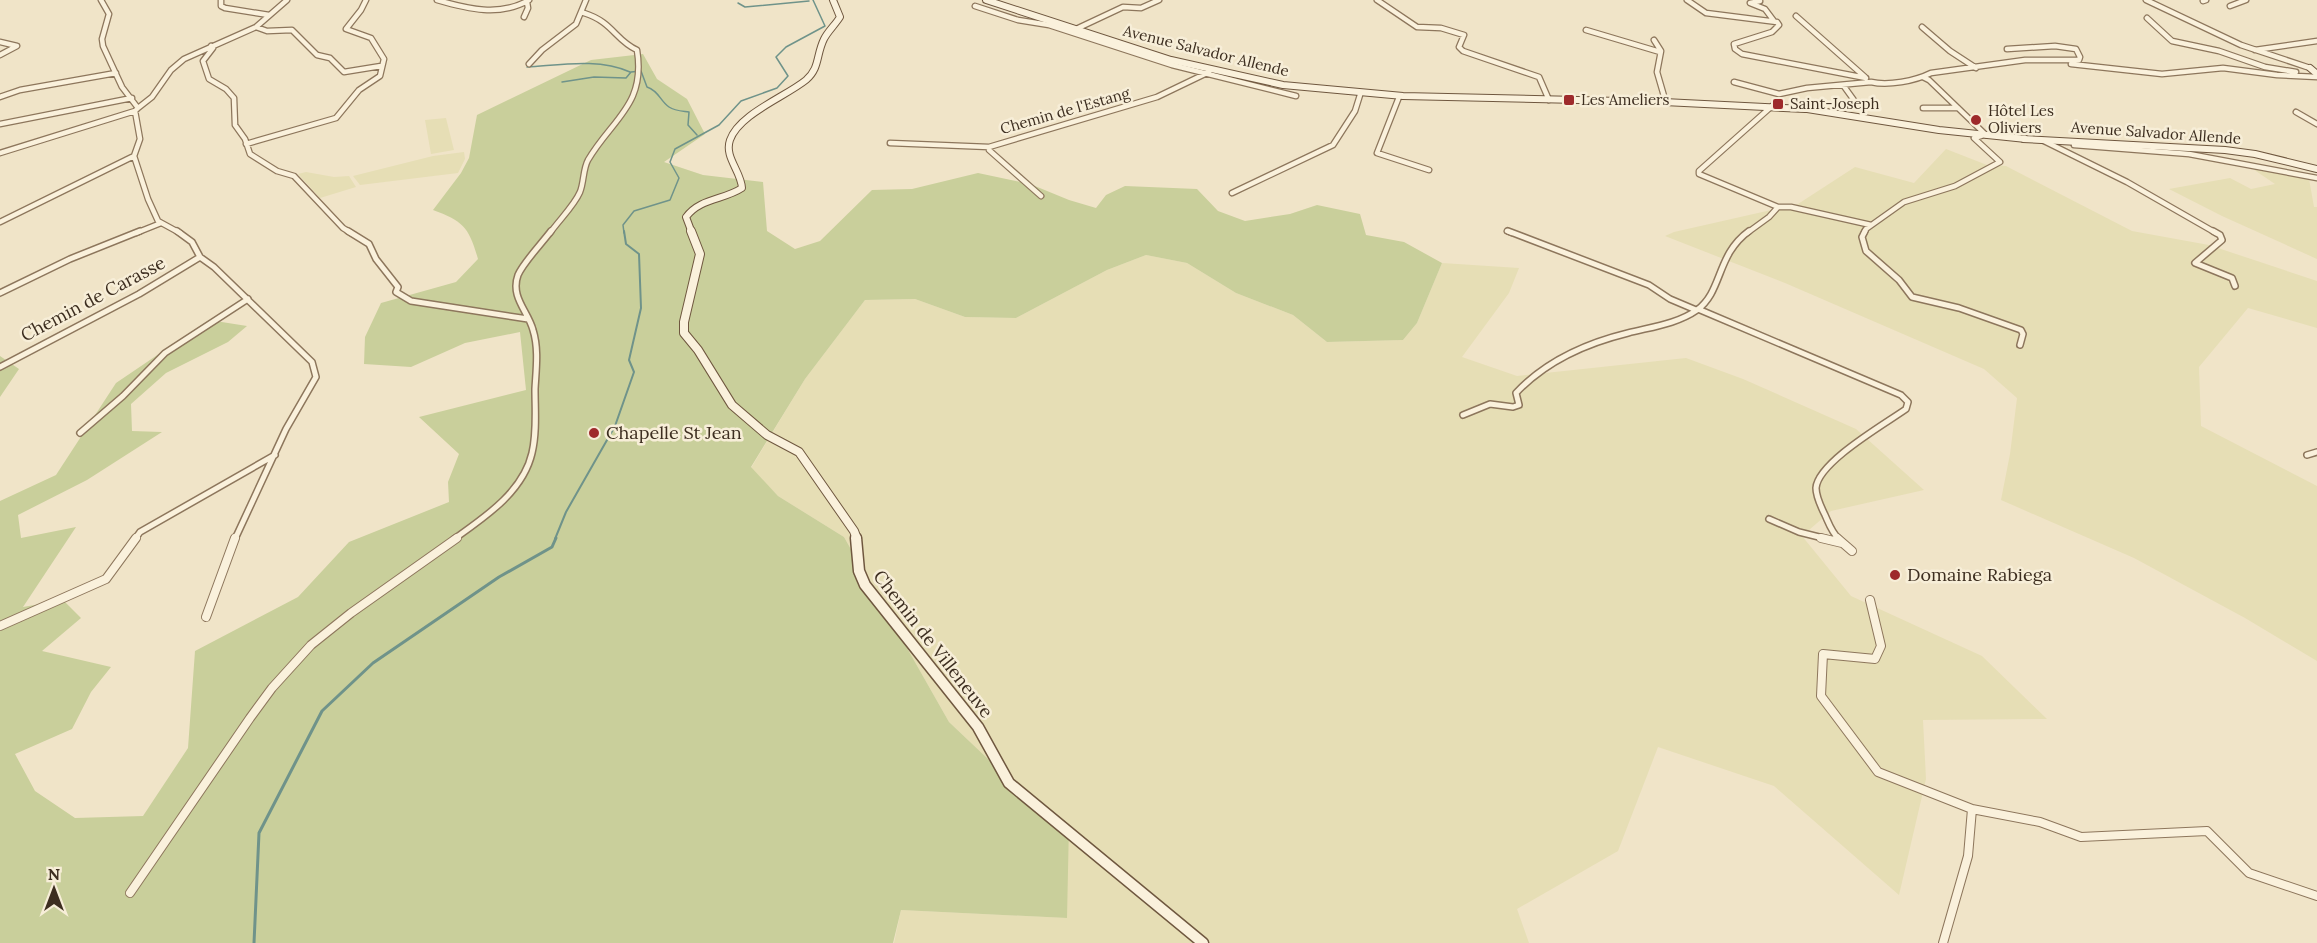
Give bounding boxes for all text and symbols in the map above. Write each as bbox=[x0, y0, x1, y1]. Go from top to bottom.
street label: Avenue Salvador Allende bbox=[1120, 20, 1291, 80]
street label: Chemin de l'Estang bbox=[998, 83, 1132, 138]
place label: Les Ameliers bbox=[1581, 90, 1670, 109]
marker: Les Ameliers bbox=[1562, 93, 1576, 107]
place label: Saint-Joseph bbox=[1790, 94, 1879, 113]
marker: Saint-Joseph bbox=[1771, 97, 1785, 111]
place label: Hôtel Les Oliviers bbox=[1988, 101, 2054, 137]
marker: Hôtel Les Oliviers bbox=[1969, 113, 1983, 127]
street label: Avenue Salvador Allende bbox=[2069, 117, 2242, 148]
street label: Chemin de Carasse bbox=[17, 251, 169, 346]
place label: Chapelle St Jean bbox=[606, 421, 742, 444]
marker: Chapelle St Jean bbox=[587, 426, 601, 440]
place label: Domaine Rabiega bbox=[1907, 563, 2052, 586]
street label: Chemin de Villeneuve bbox=[868, 565, 998, 722]
marker: Domaine Rabiega bbox=[1888, 568, 1902, 582]
north arrow bbox=[24, 859, 84, 919]
text: N bbox=[48, 864, 60, 884]

